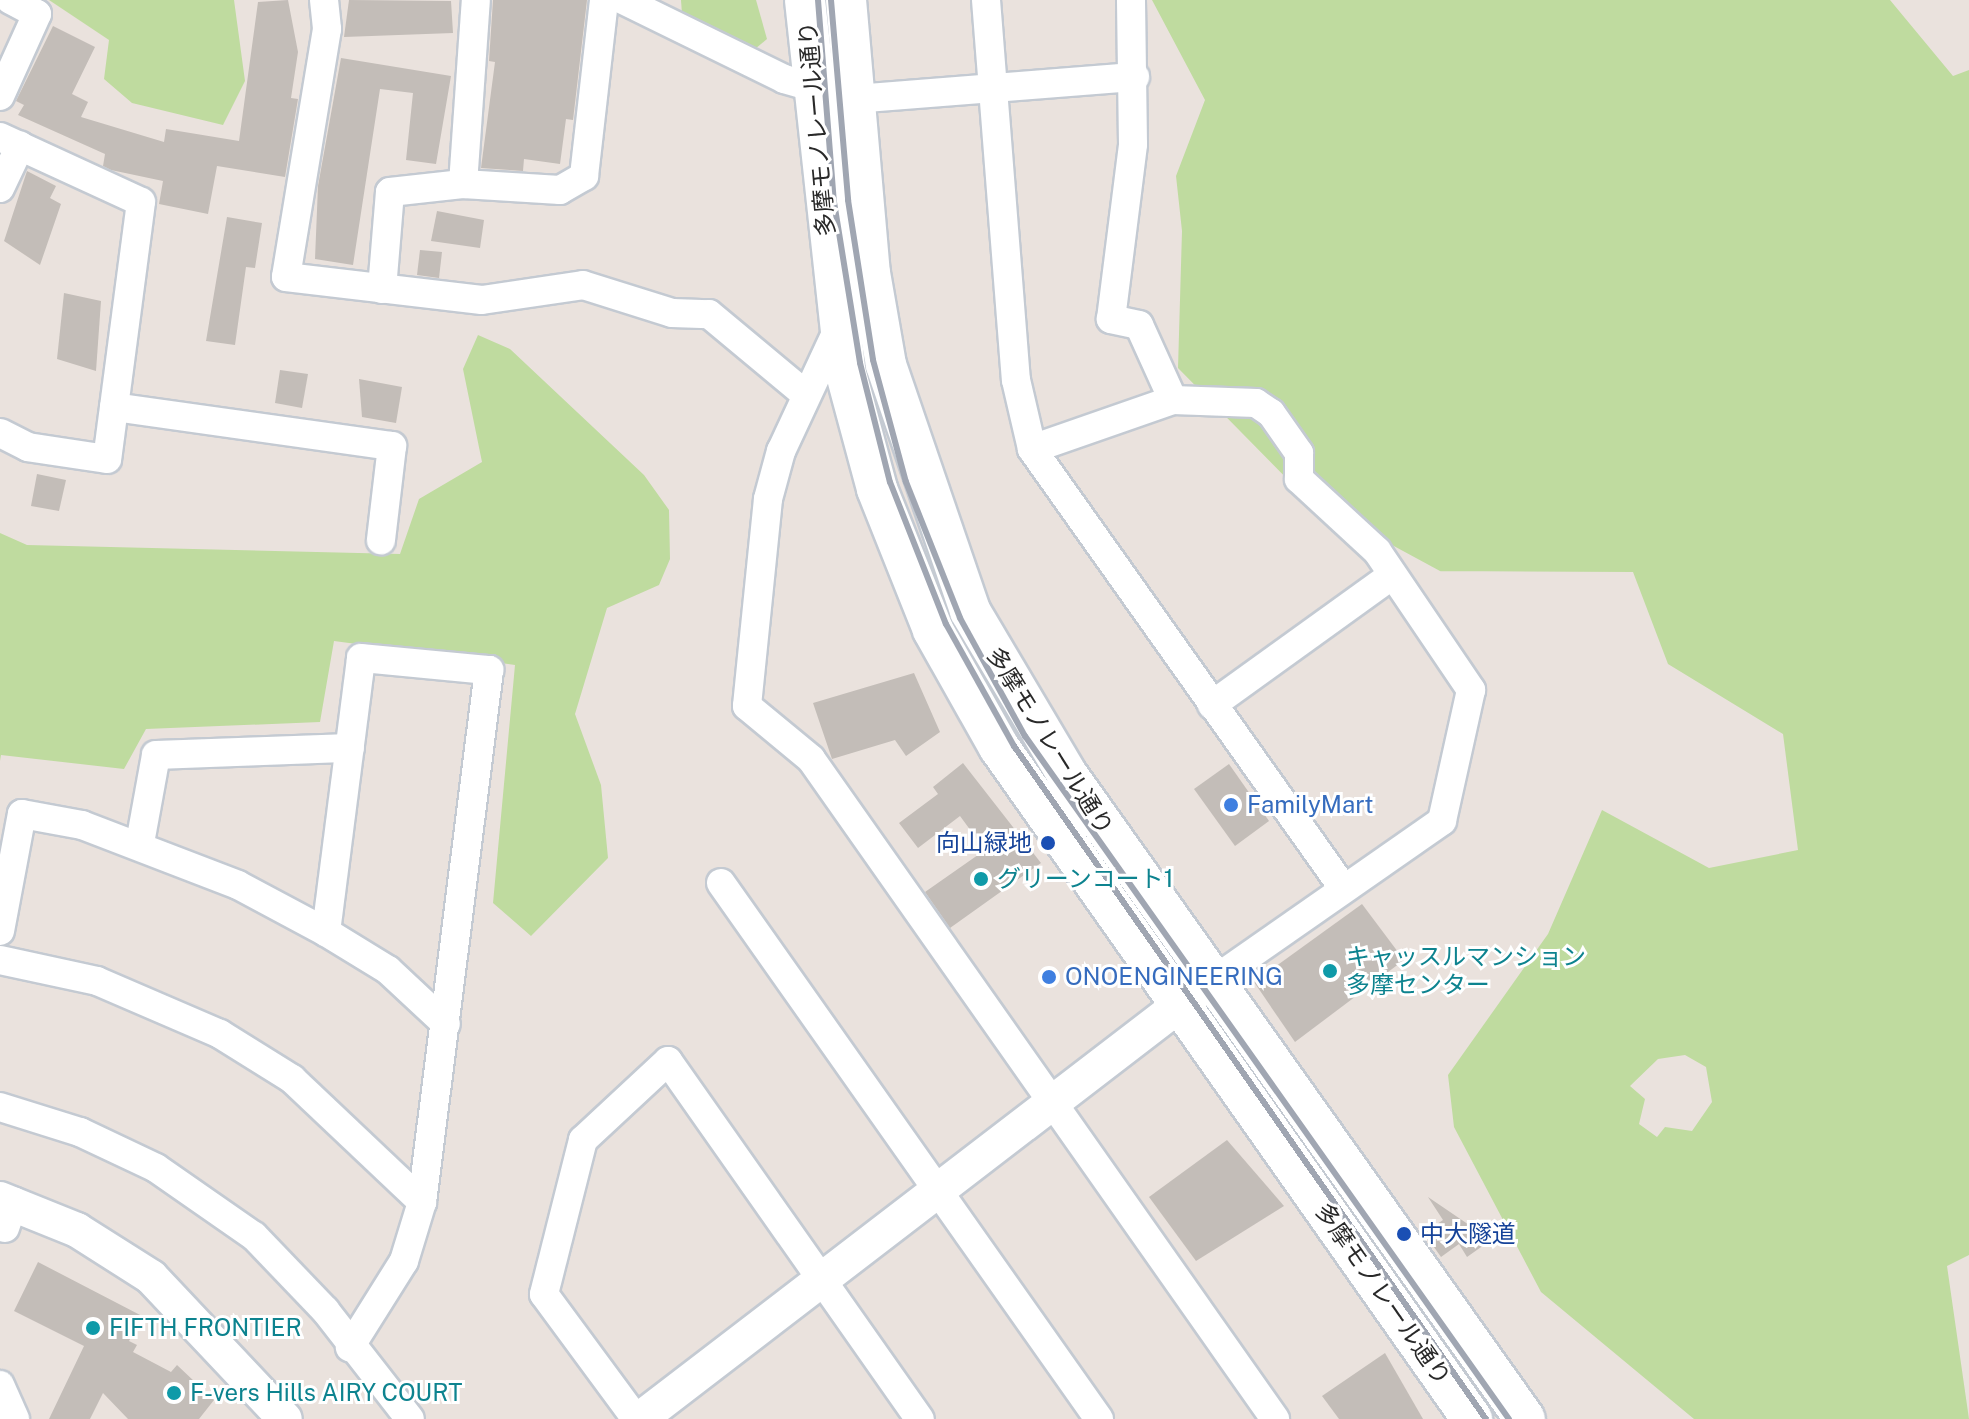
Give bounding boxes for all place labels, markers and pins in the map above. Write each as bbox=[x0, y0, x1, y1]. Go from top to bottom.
place label: FamilyMart bbox=[1247, 791, 1374, 819]
marker: FamilyMart bbox=[1222, 796, 1240, 814]
place label: 向山緑地 bbox=[936, 829, 1032, 857]
marker: 向山緑地 bbox=[1039, 834, 1057, 852]
place label: グリーンコート1 bbox=[997, 865, 1175, 893]
marker: グリーンコート1 bbox=[972, 870, 990, 888]
place label: キャッスルマンション 多摩センター bbox=[1346, 943, 1586, 999]
marker: キャッスルマンション 多摩センター bbox=[1321, 962, 1339, 980]
place label: ONOENGINEERING bbox=[1065, 963, 1283, 991]
marker: ONOENGINEERING bbox=[1040, 968, 1058, 986]
place label: 中大隧道 bbox=[1420, 1220, 1516, 1248]
marker: 中大隧道 bbox=[1395, 1225, 1413, 1243]
place label: FIFTH FRONTIER bbox=[109, 1314, 302, 1342]
marker: FIFTH FRONTIER bbox=[84, 1319, 102, 1337]
place label: F-vers Hills AIRY COURT bbox=[190, 1379, 463, 1407]
marker: F-vers Hills AIRY COURT bbox=[165, 1384, 183, 1402]

